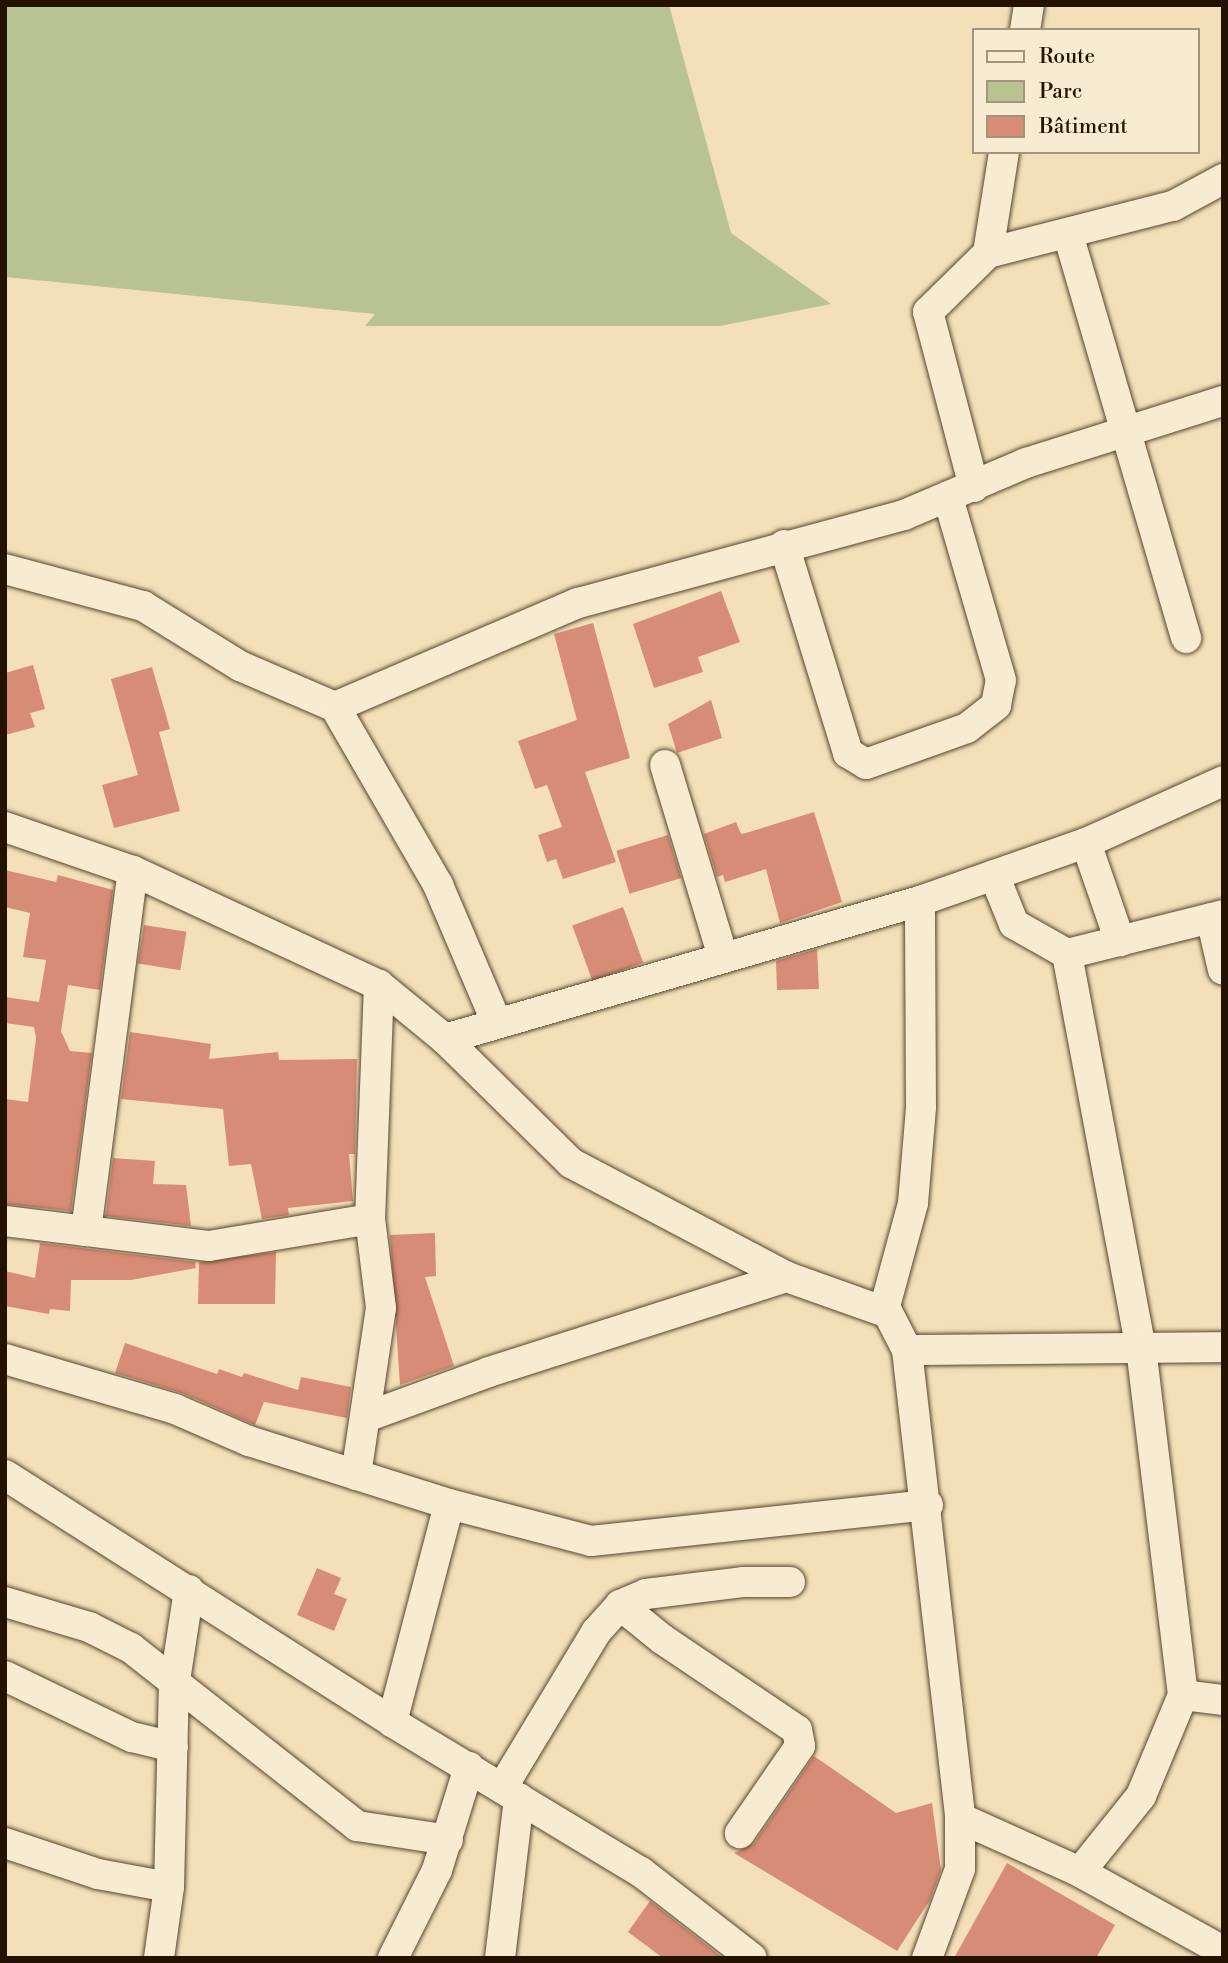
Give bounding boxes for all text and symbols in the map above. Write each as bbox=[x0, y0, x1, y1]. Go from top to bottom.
legend bbox=[972, 28, 1200, 154]
text: Route bbox=[1039, 44, 1095, 70]
text: Parc bbox=[1039, 79, 1082, 105]
text: Bâtiment bbox=[1039, 114, 1128, 140]

